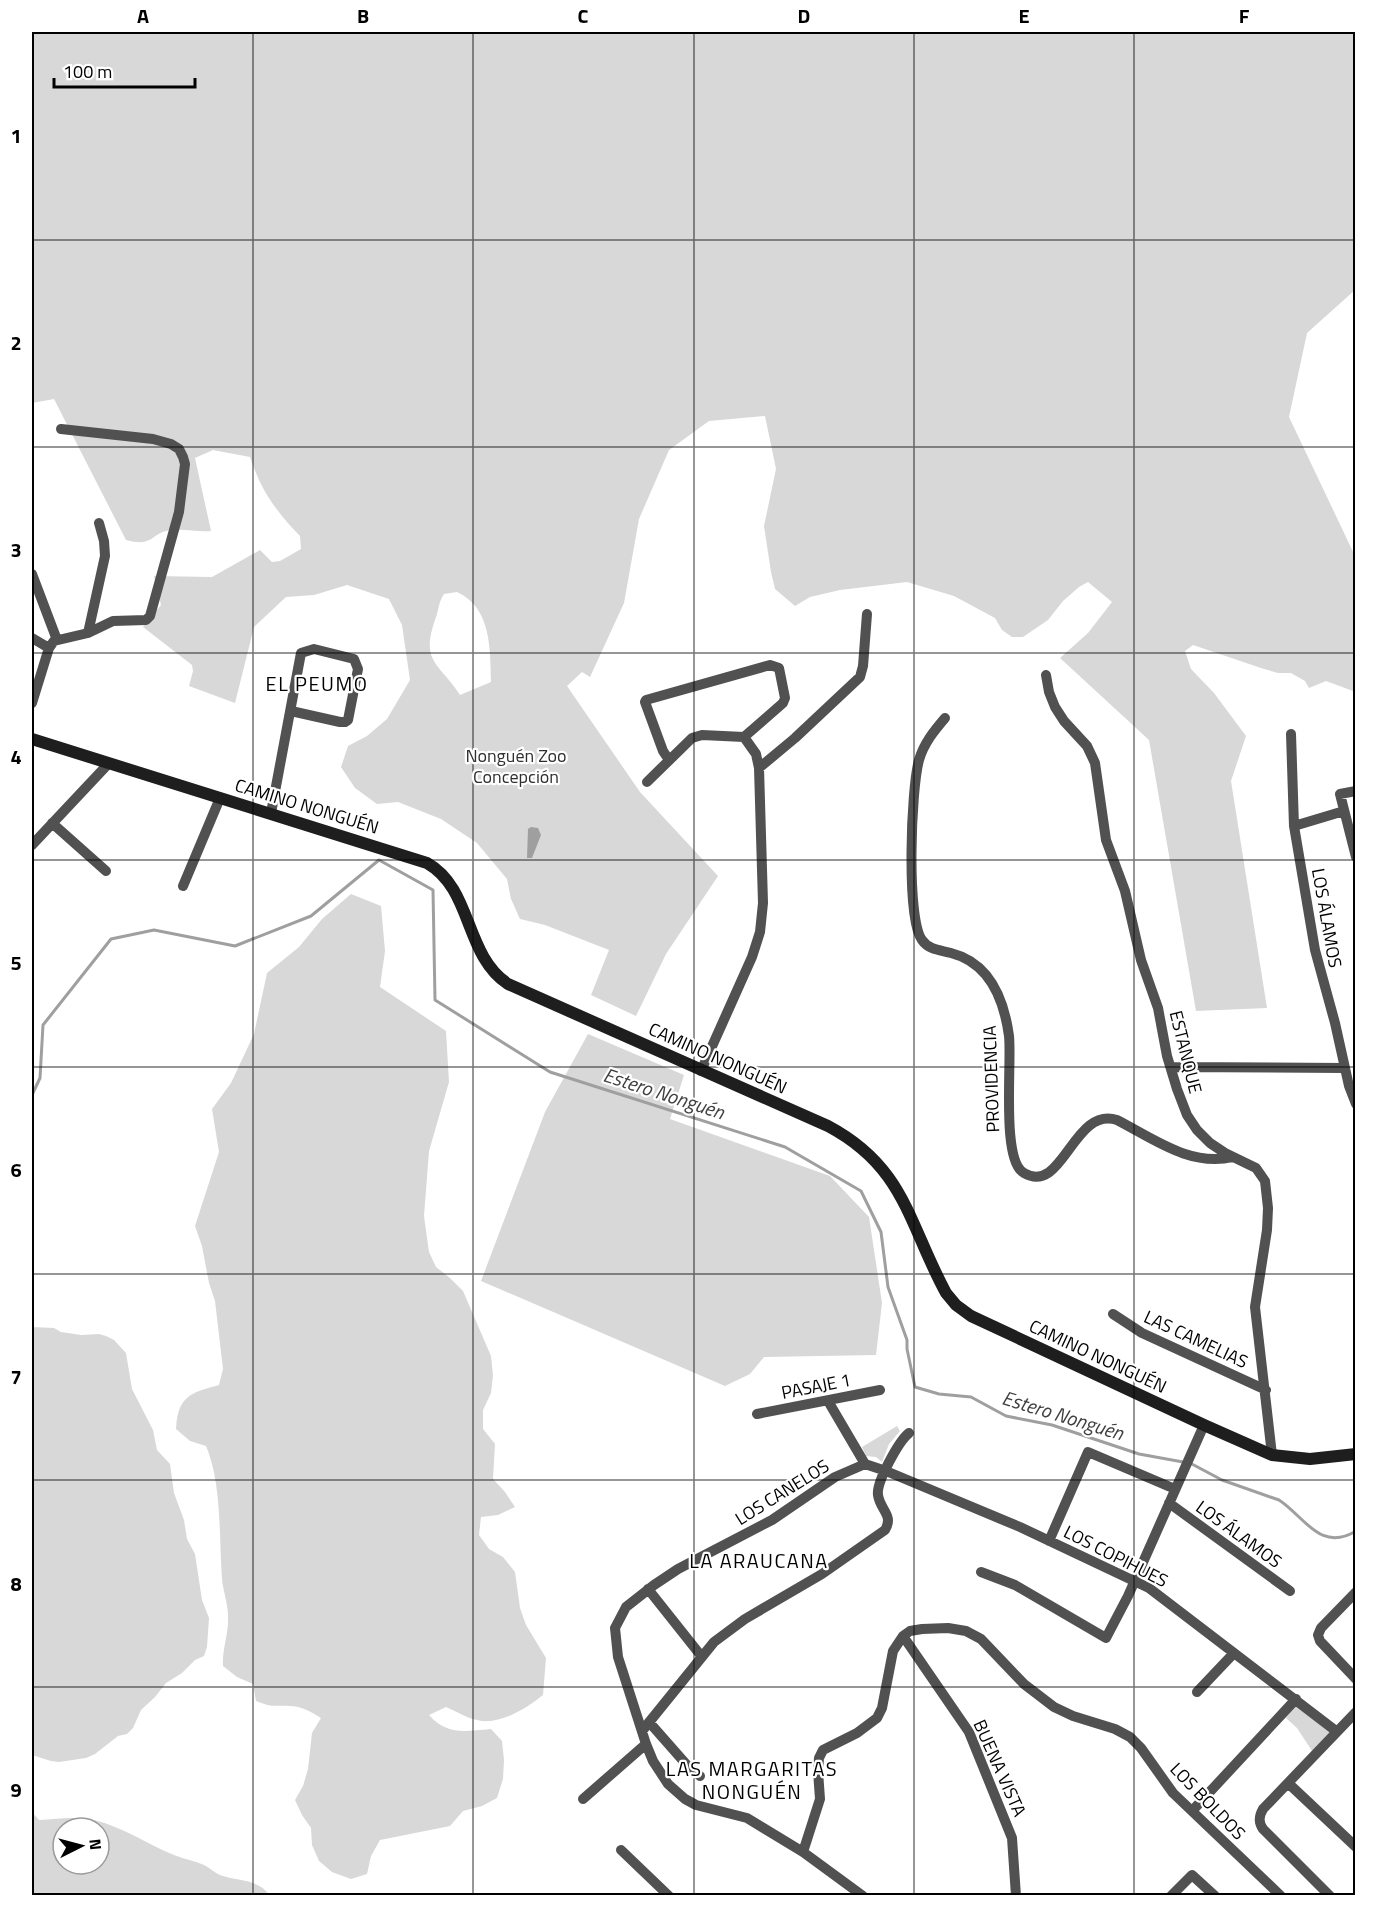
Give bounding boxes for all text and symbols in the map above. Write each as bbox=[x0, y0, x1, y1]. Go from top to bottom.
text: A bbox=[137, 0, 149, 31]
text: B bbox=[357, 0, 369, 31]
text: C bbox=[578, 0, 589, 31]
text: D bbox=[798, 0, 810, 31]
text: E bbox=[1018, 0, 1030, 31]
text: F bbox=[1239, 0, 1250, 31]
scale bar bbox=[54, 51, 195, 89]
text: 100 m bbox=[63, 58, 112, 85]
text: 1 bbox=[10, 120, 22, 151]
text: 2 bbox=[10, 327, 22, 358]
text: 3 bbox=[10, 534, 22, 565]
district label: EL PEUMO bbox=[266, 668, 368, 699]
text: 4 bbox=[10, 741, 22, 772]
park label: Nonguén Zoo Concepción bbox=[465, 742, 567, 790]
street label: CAMINO NONGUÉN bbox=[232, 771, 382, 841]
street label: LOS ÁLAMOS bbox=[1305, 866, 1349, 970]
text: 5 bbox=[10, 947, 22, 978]
street label: ESTANQUE bbox=[1163, 1008, 1209, 1096]
street label: CAMINO NONGUÉN bbox=[644, 1015, 792, 1101]
street label: PROVIDENCIA bbox=[976, 1025, 1006, 1133]
water label: Estero Nonguén bbox=[600, 1059, 729, 1127]
text: 6 bbox=[10, 1154, 22, 1185]
street label: LAS CAMELIAS bbox=[1140, 1303, 1252, 1375]
street label: CAMINO NONGUÉN bbox=[1025, 1312, 1171, 1400]
text: 7 bbox=[10, 1361, 22, 1392]
street label: PASAJE 1 bbox=[779, 1366, 853, 1406]
water label: Estero Nonguén bbox=[998, 1382, 1129, 1448]
street label: LOS CANELOS bbox=[730, 1452, 834, 1532]
street label: LOS ÁLAMOS bbox=[1190, 1493, 1288, 1575]
street label: LOS COPIHUES bbox=[1059, 1518, 1173, 1594]
district label: LA ARAUCANA bbox=[689, 1545, 829, 1576]
text: 8 bbox=[10, 1568, 22, 1599]
street label: BUENA VISTA bbox=[967, 1715, 1033, 1821]
district label: LAS MARGARITAS NONGUÉN bbox=[666, 1753, 838, 1807]
street label: LOS BOLDOS bbox=[1164, 1756, 1252, 1846]
text: 9 bbox=[10, 1774, 22, 1805]
north arrow bbox=[51, 1816, 111, 1876]
text: N bbox=[83, 1838, 108, 1851]

